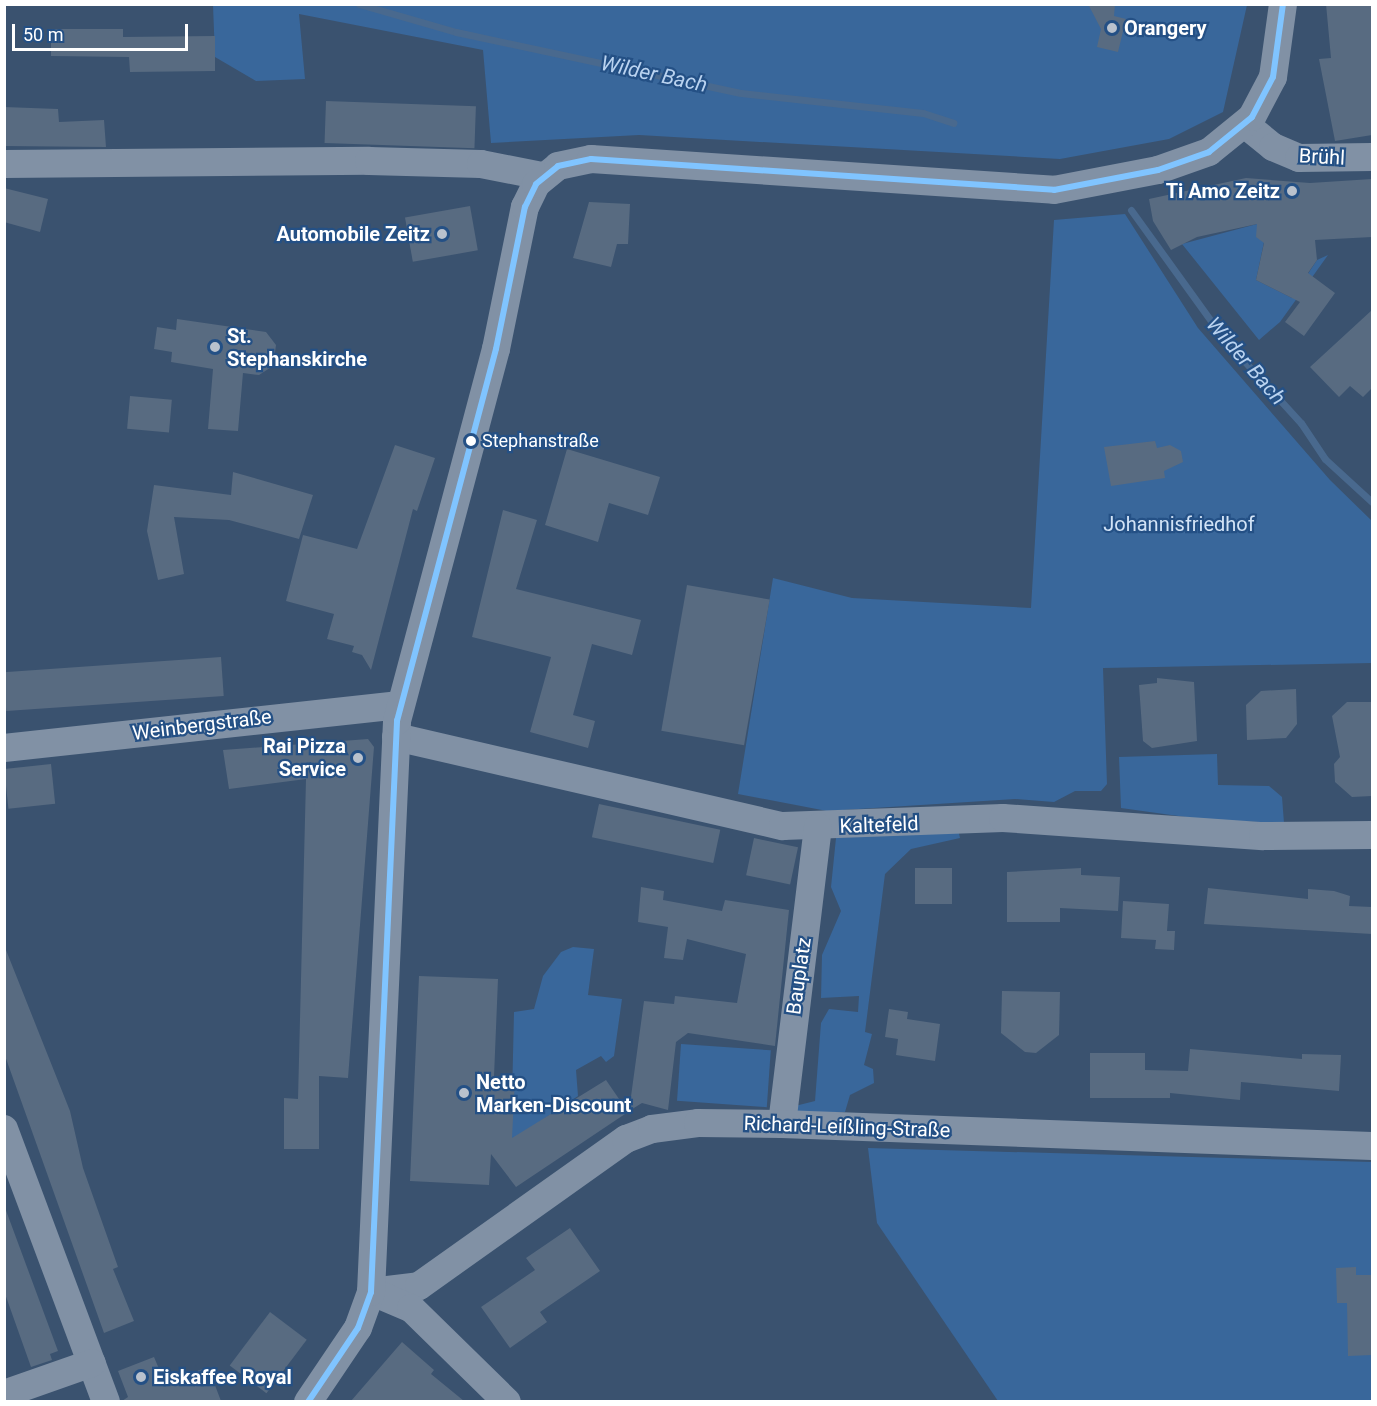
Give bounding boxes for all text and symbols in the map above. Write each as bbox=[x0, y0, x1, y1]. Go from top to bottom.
scale bar bbox=[15, 12, 190, 50]
place label: Orangery bbox=[1124, 16, 1206, 40]
marker: Orangery bbox=[1105, 21, 1119, 35]
text: 50 m bbox=[23, 24, 63, 45]
water label: Wilder Bach bbox=[599, 50, 709, 98]
street label: Brühl bbox=[1298, 144, 1346, 170]
place label: Ti Amo Zeitz bbox=[1166, 179, 1280, 203]
marker: Ti Amo Zeitz bbox=[1285, 184, 1299, 198]
place label: Automobile Zeitz bbox=[276, 222, 430, 246]
marker: Automobile Zeitz bbox=[435, 227, 449, 241]
water label: Wilder Bach bbox=[1201, 312, 1291, 410]
place label: St. Stephanskirche bbox=[227, 324, 367, 371]
marker: St. Stephanskirche bbox=[208, 340, 222, 354]
place label: Stephanstraße bbox=[482, 430, 599, 452]
marker: Stephanstraße bbox=[465, 435, 477, 447]
park label: Johannisfriedhof bbox=[1103, 512, 1255, 536]
street label: Weinbergstraße bbox=[131, 705, 273, 745]
place label: Rai Pizza Service bbox=[263, 734, 346, 781]
marker: Rai Pizza Service bbox=[351, 751, 365, 765]
street label: Kaltefeld bbox=[839, 812, 919, 838]
street label: Bauplatz bbox=[782, 936, 816, 1016]
place label: Netto Marken-Discount bbox=[476, 1070, 631, 1117]
marker: Netto Marken-Discount bbox=[457, 1086, 471, 1100]
street label: Richard-Leißling-Straße bbox=[743, 1111, 951, 1143]
place label: Eiskaffee Royal bbox=[153, 1365, 292, 1389]
marker: Eiskaffee Royal bbox=[134, 1370, 148, 1384]

